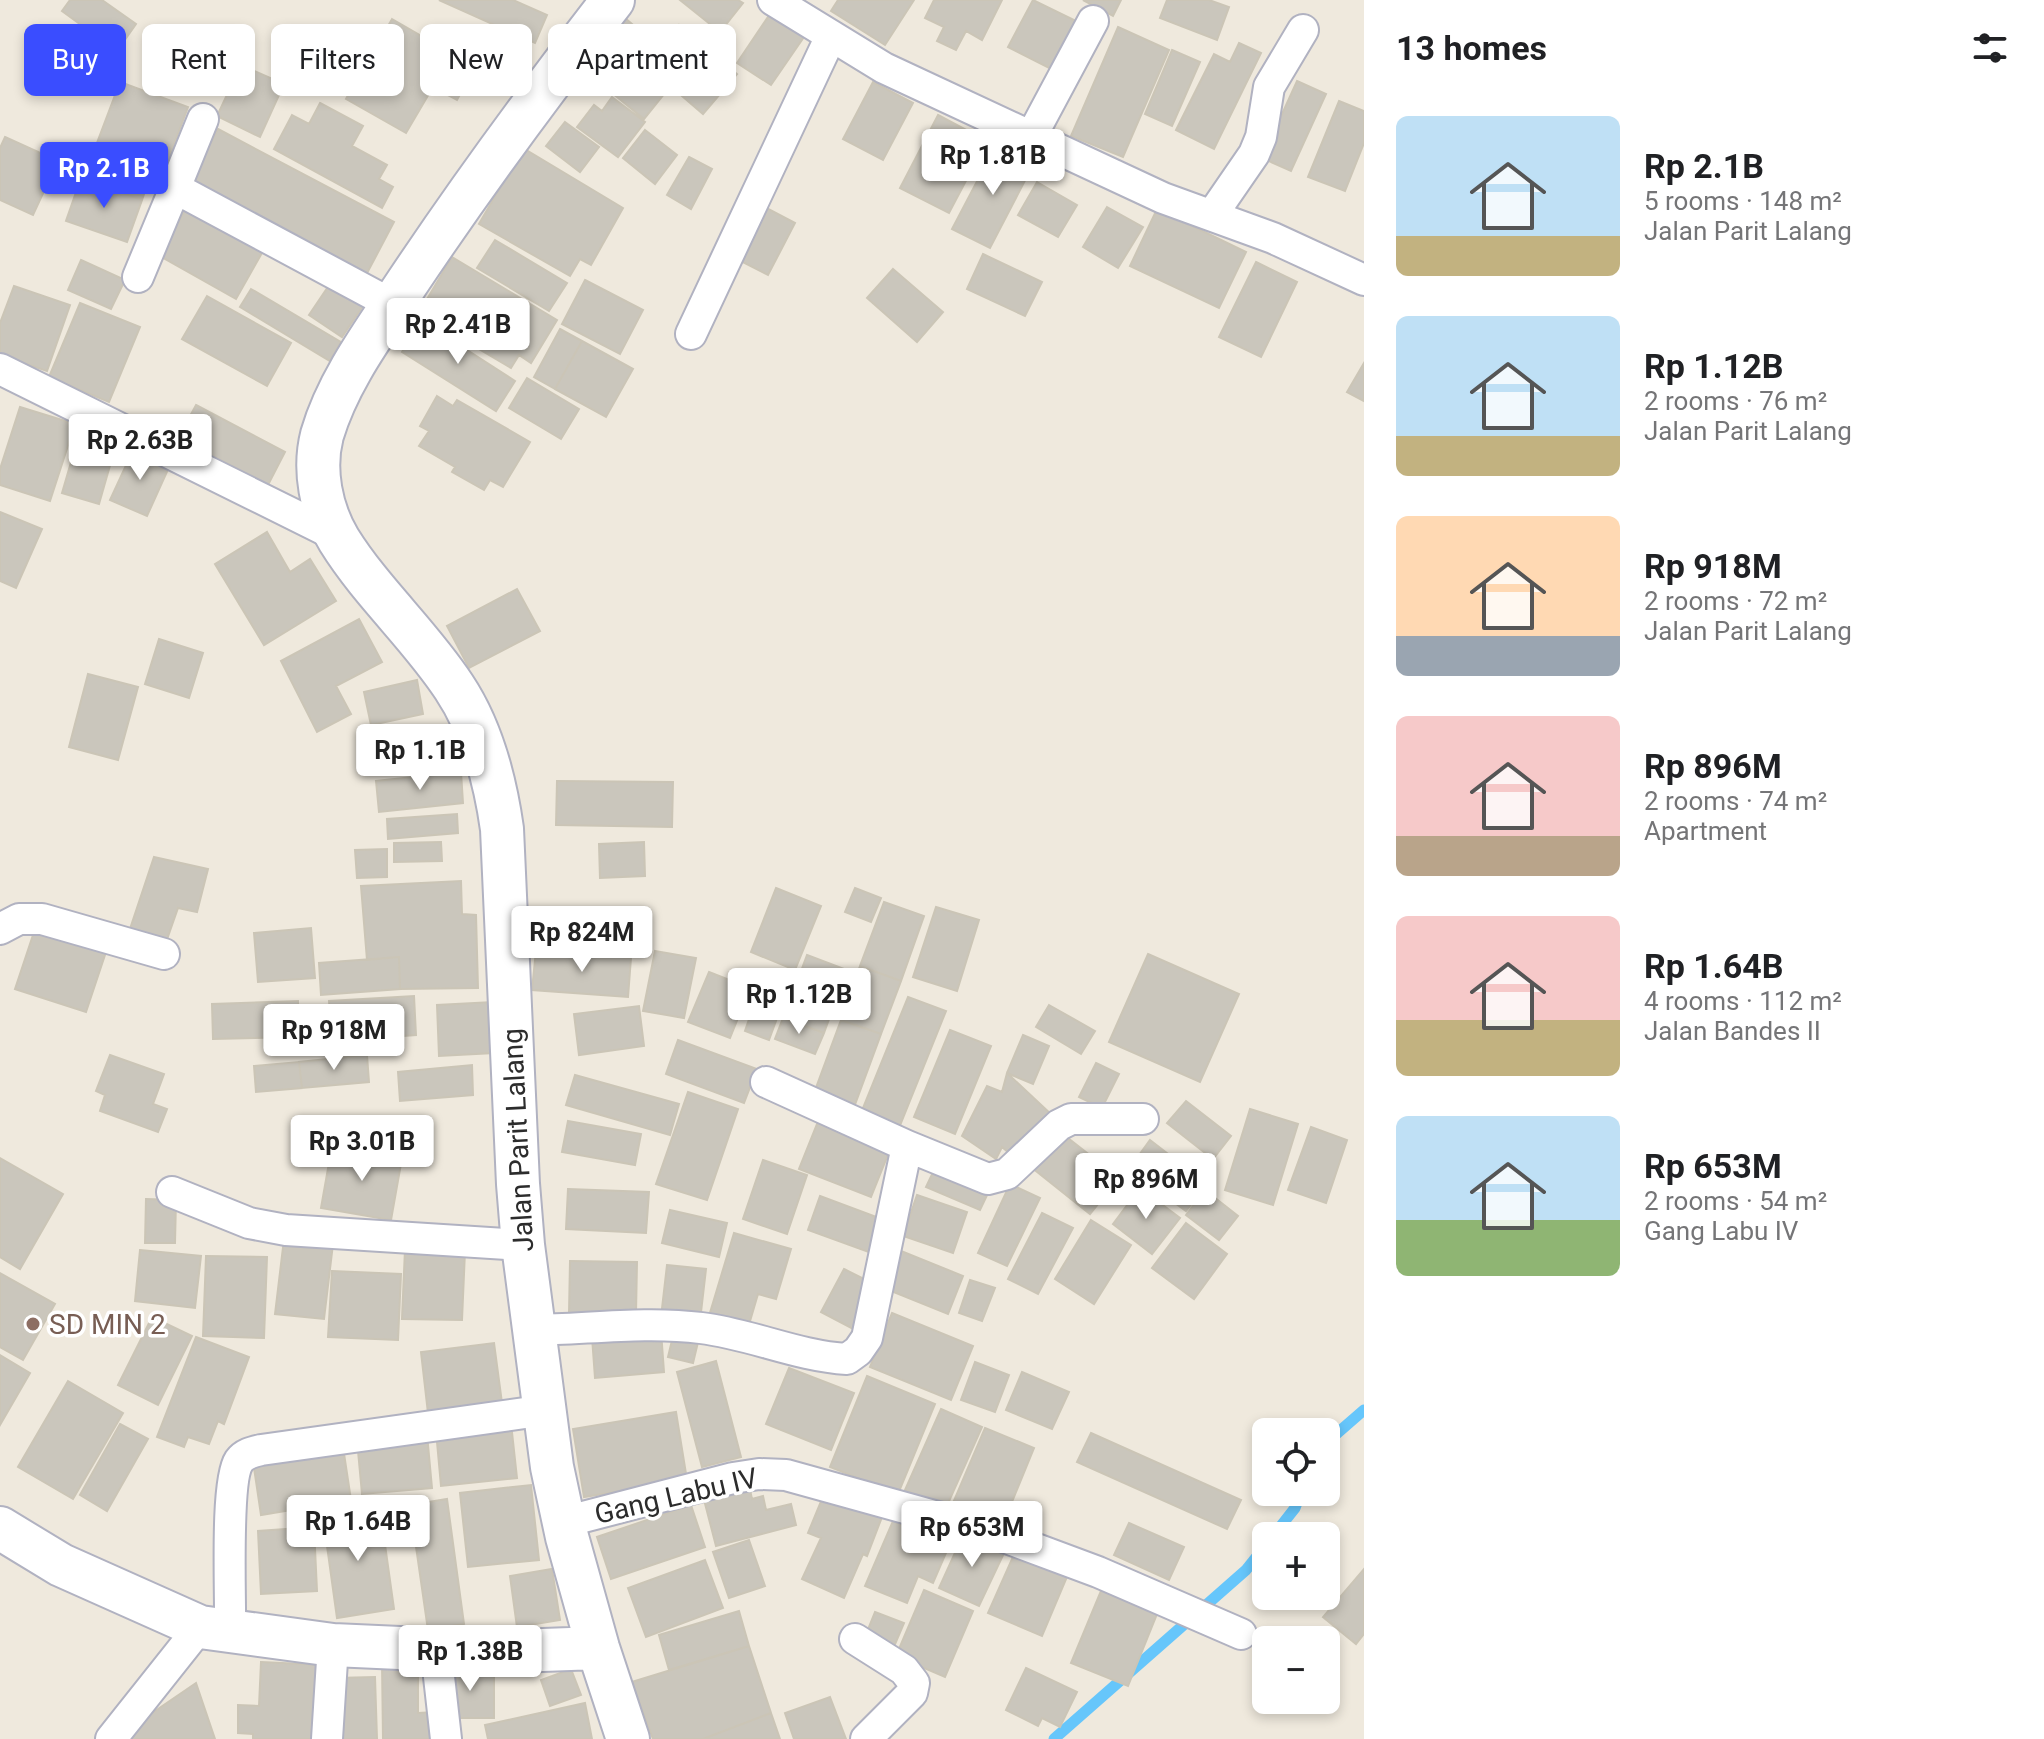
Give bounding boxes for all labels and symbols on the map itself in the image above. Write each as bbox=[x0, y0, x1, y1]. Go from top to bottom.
pin: Rp 1.81B bbox=[910, 129, 1076, 197]
pin: Rp 2.1B bbox=[30, 142, 178, 210]
pin: Rp 2.41B bbox=[375, 298, 541, 366]
pin: Rp 2.63B bbox=[57, 414, 223, 482]
pin: Rp 1.1B bbox=[346, 724, 494, 792]
pin: Rp 824M bbox=[508, 906, 656, 974]
pin: Rp 1.12B bbox=[716, 968, 882, 1036]
pin: Rp 918M bbox=[260, 1004, 408, 1072]
street label: Jalan Parit Lalang bbox=[496, 1027, 540, 1253]
pin: Rp 3.01B bbox=[279, 1115, 445, 1183]
pin: Rp 896M bbox=[1072, 1153, 1220, 1221]
place label: SD MIN 2 bbox=[49, 1308, 166, 1341]
marker: SD MIN 2 bbox=[24, 1315, 42, 1333]
street label: Gang Labu IV bbox=[591, 1461, 761, 1531]
pin: Rp 1.64B bbox=[275, 1495, 441, 1563]
pin: Rp 653M bbox=[898, 1501, 1046, 1569]
pin: Rp 1.38B bbox=[387, 1625, 553, 1693]

